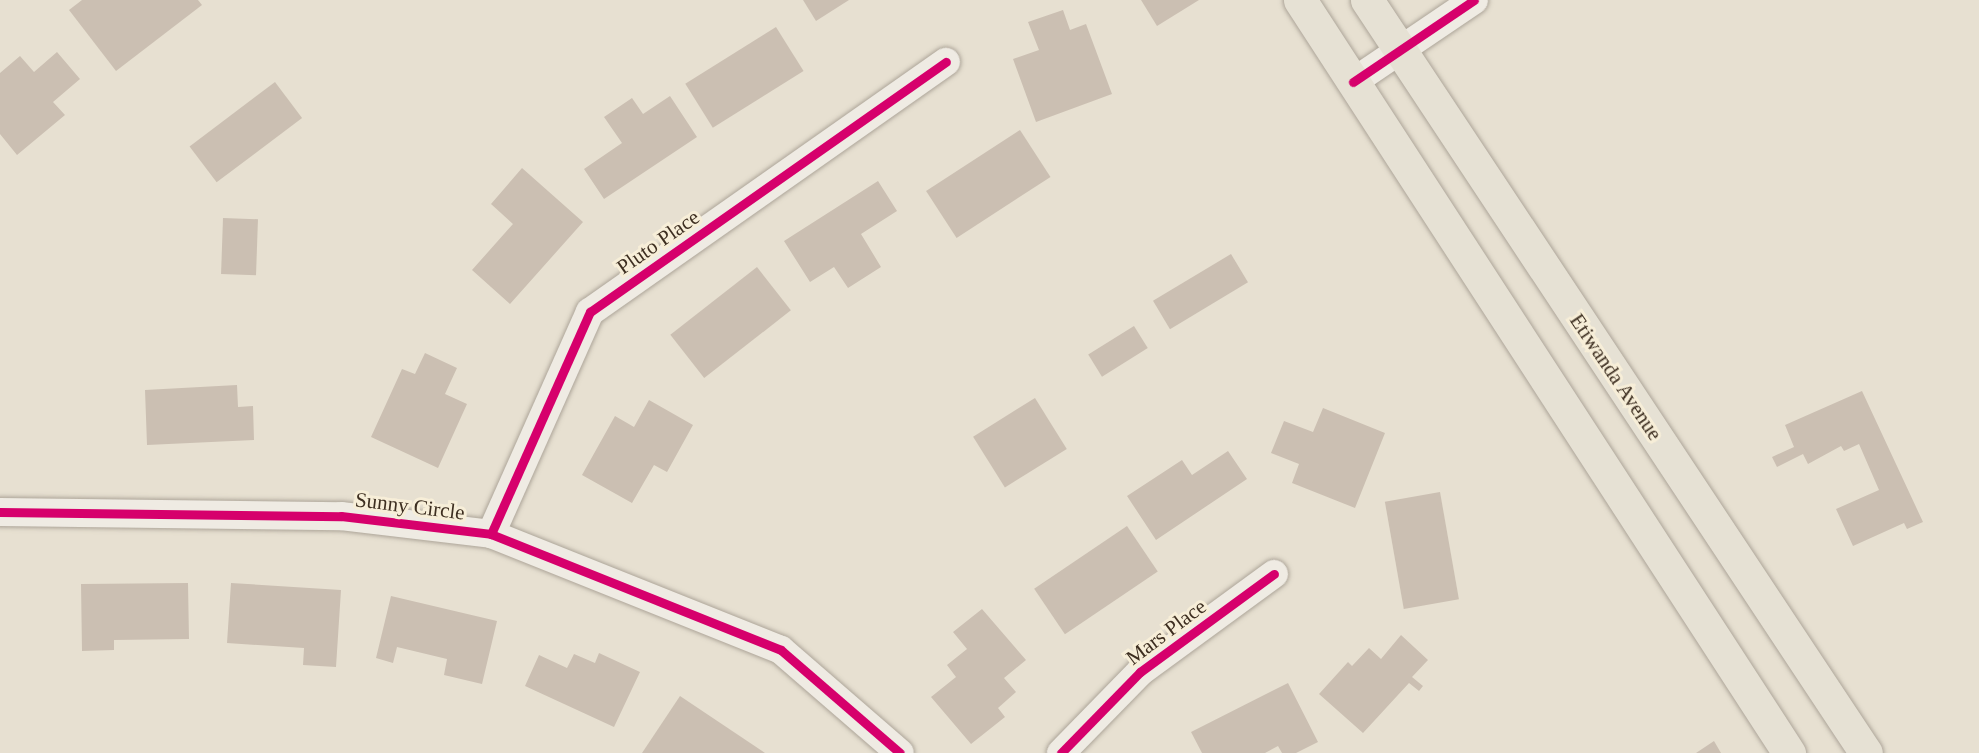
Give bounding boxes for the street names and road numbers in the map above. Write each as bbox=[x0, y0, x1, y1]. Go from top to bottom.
street label: Pluto Place bbox=[612, 204, 704, 280]
street label: Etiwanda Avenue bbox=[1564, 308, 1668, 446]
street label: Sunny Circle bbox=[354, 487, 466, 525]
street label: Mars Place bbox=[1121, 594, 1211, 670]

